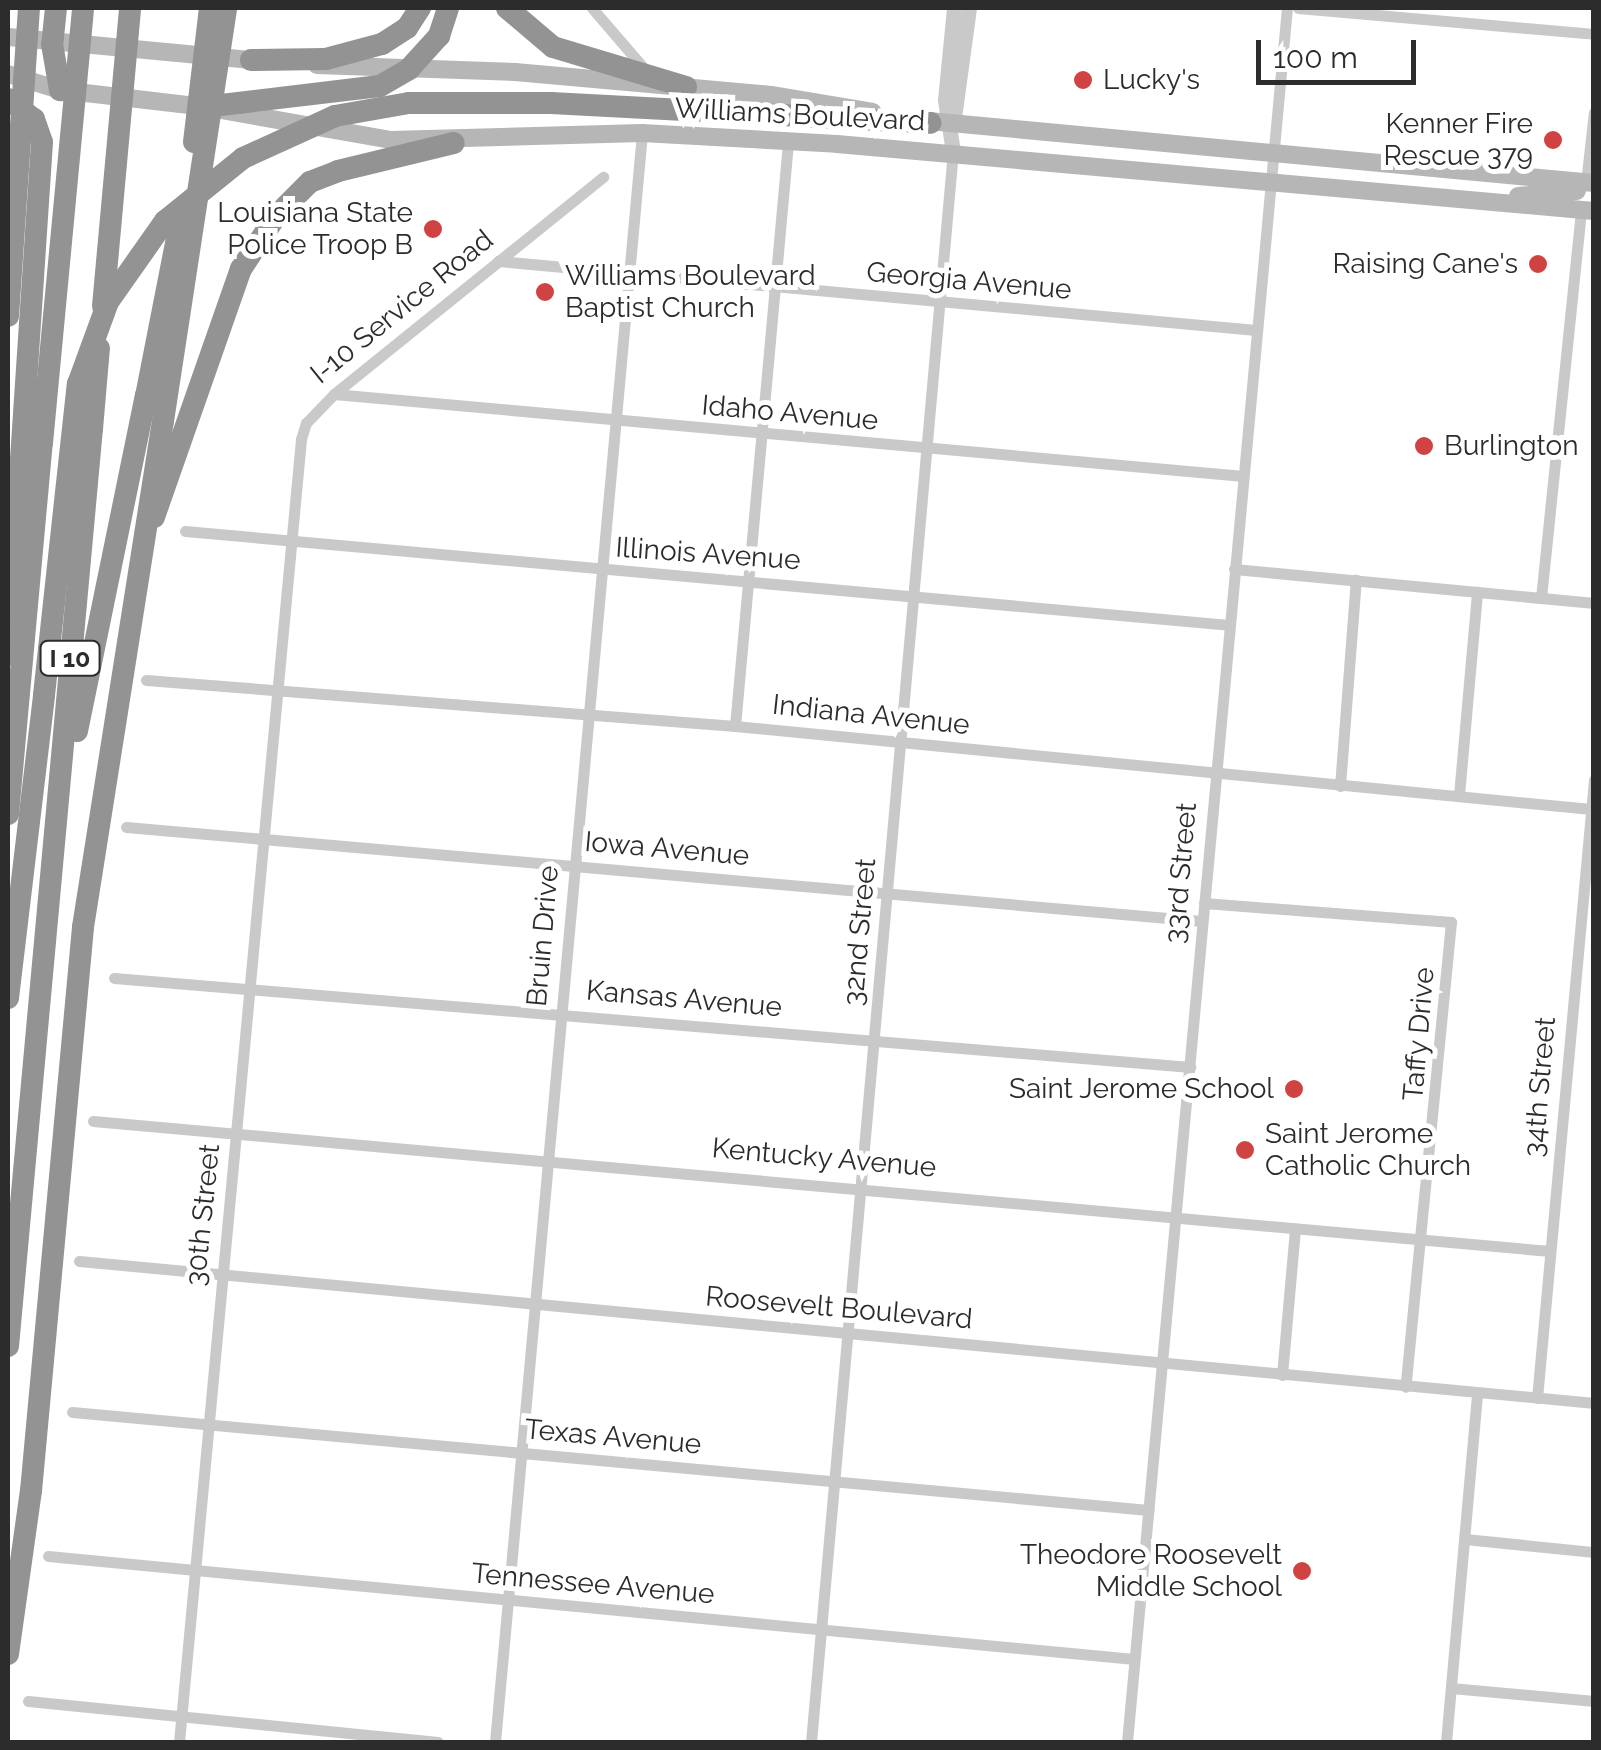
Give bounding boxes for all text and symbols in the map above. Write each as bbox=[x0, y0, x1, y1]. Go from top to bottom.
scale bar bbox=[1261, 20, 1421, 82]
text: 100 m bbox=[1273, 40, 1358, 75]
place label: Lucky's bbox=[1103, 63, 1200, 97]
marker: Lucky's bbox=[1072, 69, 1094, 91]
street label: Williams Boulevard bbox=[674, 92, 926, 138]
place label: Kenner Fire Rescue 379 bbox=[1384, 107, 1533, 173]
marker: Kenner Fire Rescue 379 bbox=[1542, 129, 1564, 151]
place label: Louisiana State Police Troop B bbox=[217, 196, 413, 262]
marker: Louisiana State Police Troop B bbox=[422, 218, 444, 240]
street label: I-10 Service Road bbox=[304, 223, 500, 391]
place label: Raising Cane's bbox=[1333, 247, 1518, 281]
marker: Raising Cane's bbox=[1527, 253, 1549, 275]
street label: Georgia Avenue bbox=[865, 255, 1073, 307]
place label: Williams Boulevard Baptist Church bbox=[565, 259, 816, 325]
marker: Williams Boulevard Baptist Church bbox=[534, 281, 556, 303]
street label: Idaho Avenue bbox=[700, 389, 880, 437]
place label: Burlington bbox=[1444, 429, 1579, 463]
marker: Burlington bbox=[1413, 435, 1435, 457]
street label: Illinois Avenue bbox=[614, 531, 802, 577]
road number: I 10 bbox=[38, 638, 102, 678]
street label: Indiana Avenue bbox=[770, 688, 972, 742]
street label: 33rd Street bbox=[1158, 801, 1204, 945]
street label: Iowa Avenue bbox=[583, 825, 751, 873]
street label: 32nd Street bbox=[837, 857, 883, 1007]
street label: Bruin Drive bbox=[520, 864, 566, 1008]
street label: Taffy Drive bbox=[1396, 965, 1442, 1103]
street label: Kansas Avenue bbox=[584, 974, 784, 1024]
street label: 34th Street bbox=[1517, 1015, 1563, 1159]
place label: Saint Jerome School bbox=[1008, 1072, 1274, 1106]
marker: Saint Jerome School bbox=[1283, 1078, 1305, 1100]
place label: Saint Jerome Catholic Church bbox=[1265, 1117, 1471, 1183]
street label: Kentucky Avenue bbox=[710, 1131, 938, 1185]
marker: Saint Jerome Catholic Church bbox=[1234, 1139, 1256, 1161]
street label: 30th Street bbox=[179, 1142, 227, 1288]
street label: Roosevelt Boulevard bbox=[704, 1280, 974, 1336]
street label: Texas Avenue bbox=[523, 1413, 703, 1461]
place label: Theodore Roosevelt Middle School bbox=[1020, 1538, 1282, 1604]
street label: Tennessee Avenue bbox=[470, 1557, 716, 1611]
marker: Theodore Roosevelt Middle School bbox=[1291, 1560, 1313, 1582]

